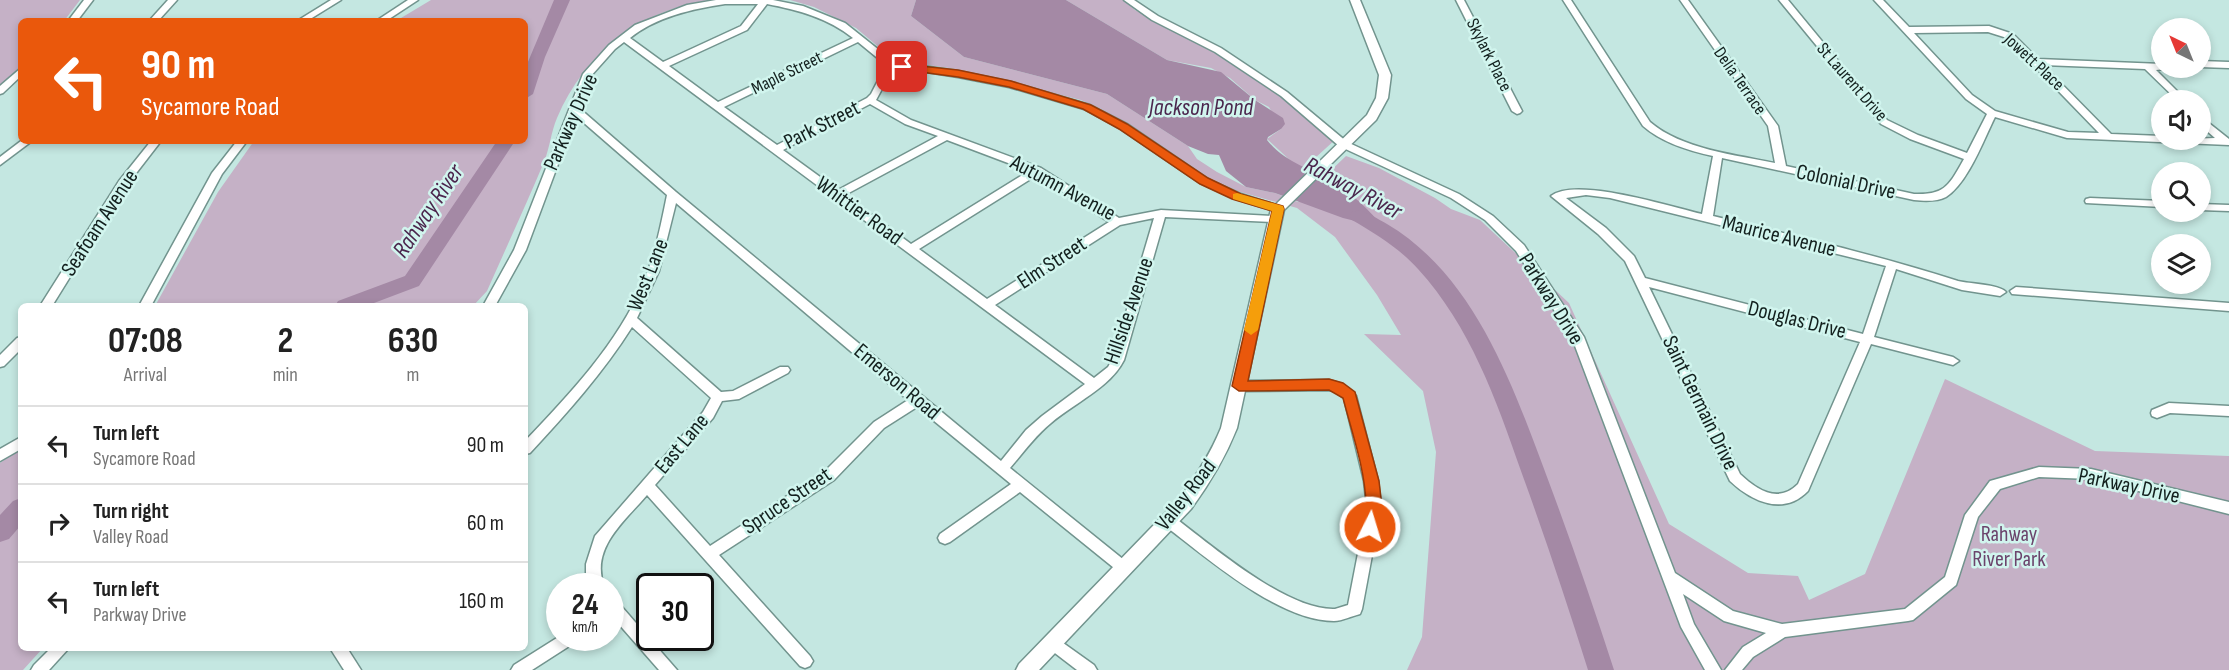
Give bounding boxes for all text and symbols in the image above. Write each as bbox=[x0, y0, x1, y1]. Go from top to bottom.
street label: Skylark Place bbox=[1462, 15, 1516, 95]
north arrow bbox=[2151, 18, 2211, 78]
map controls bbox=[2151, 18, 2211, 294]
street label: Jowett Place bbox=[1999, 28, 2068, 95]
street label: St Laurent Drive bbox=[1812, 39, 1892, 125]
text: 90 m bbox=[141, 40, 215, 91]
pin bbox=[876, 41, 927, 92]
icon: left bbox=[42, 42, 120, 120]
street label: Delia Terrace bbox=[1709, 43, 1771, 119]
street label: Maple Street bbox=[748, 47, 826, 99]
icon: arrive bbox=[885, 50, 918, 83]
street label: Parkway Drive bbox=[538, 69, 604, 175]
button: sound bbox=[2151, 90, 2211, 150]
text: Sycamore Road bbox=[141, 91, 280, 123]
water label: Jackson Pond bbox=[1147, 93, 1254, 122]
street label: Park Street bbox=[779, 94, 865, 156]
street label: Autumn Avenue bbox=[1005, 149, 1120, 227]
water label: Rahway River bbox=[1299, 150, 1408, 226]
water label: Rahway River bbox=[386, 158, 470, 263]
street label: Colonial Drive bbox=[1794, 158, 1898, 206]
button: search bbox=[2151, 162, 2211, 222]
street label: Seafoam Avenue bbox=[56, 165, 144, 281]
street label: Whittier Road bbox=[810, 171, 908, 251]
street label: Maurice Avenue bbox=[1719, 209, 1839, 263]
street label: Elm Street bbox=[1012, 230, 1092, 295]
button: layers bbox=[2151, 234, 2211, 294]
street label: West Lane bbox=[621, 235, 675, 315]
street label: Parkway Drive bbox=[1512, 248, 1590, 350]
street label: Hillside Avenue bbox=[1098, 254, 1160, 368]
street label: Douglas Drive bbox=[1745, 295, 1849, 345]
text: 07:08 bbox=[108, 320, 183, 363]
text: 2 bbox=[277, 320, 293, 363]
text: 630 bbox=[388, 320, 438, 363]
street label: Saint Germain Drive bbox=[1656, 331, 1744, 475]
street label: Emerson Road bbox=[848, 338, 946, 426]
text: Arrival bbox=[124, 363, 167, 387]
text: min bbox=[273, 363, 298, 387]
text: m bbox=[407, 363, 419, 387]
street label: East Lane bbox=[649, 408, 715, 480]
text: Turn left bbox=[93, 420, 159, 447]
icon: left bbox=[42, 429, 75, 462]
text: 90 m bbox=[467, 432, 504, 459]
text: Sycamore Road bbox=[93, 447, 196, 471]
street label: Valley Road bbox=[1150, 454, 1222, 536]
street label: Spruce Street bbox=[737, 461, 837, 541]
street label: Parkway Drive bbox=[2076, 462, 2182, 510]
position arrow bbox=[1338, 495, 1402, 559]
text: Turn right bbox=[93, 498, 169, 525]
icon: right bbox=[42, 507, 75, 540]
text: 60 m bbox=[467, 510, 504, 537]
park label: Rahway River Park bbox=[1972, 521, 2046, 573]
text: Valley Road bbox=[93, 525, 169, 549]
speed limit sign: 30 bbox=[636, 573, 714, 651]
text: Turn left bbox=[93, 576, 159, 603]
icon: left bbox=[42, 585, 75, 618]
text: 24 bbox=[572, 587, 598, 623]
text: 160 m bbox=[459, 588, 504, 615]
text: Parkway Drive bbox=[93, 603, 187, 627]
text: km/h bbox=[572, 618, 598, 637]

